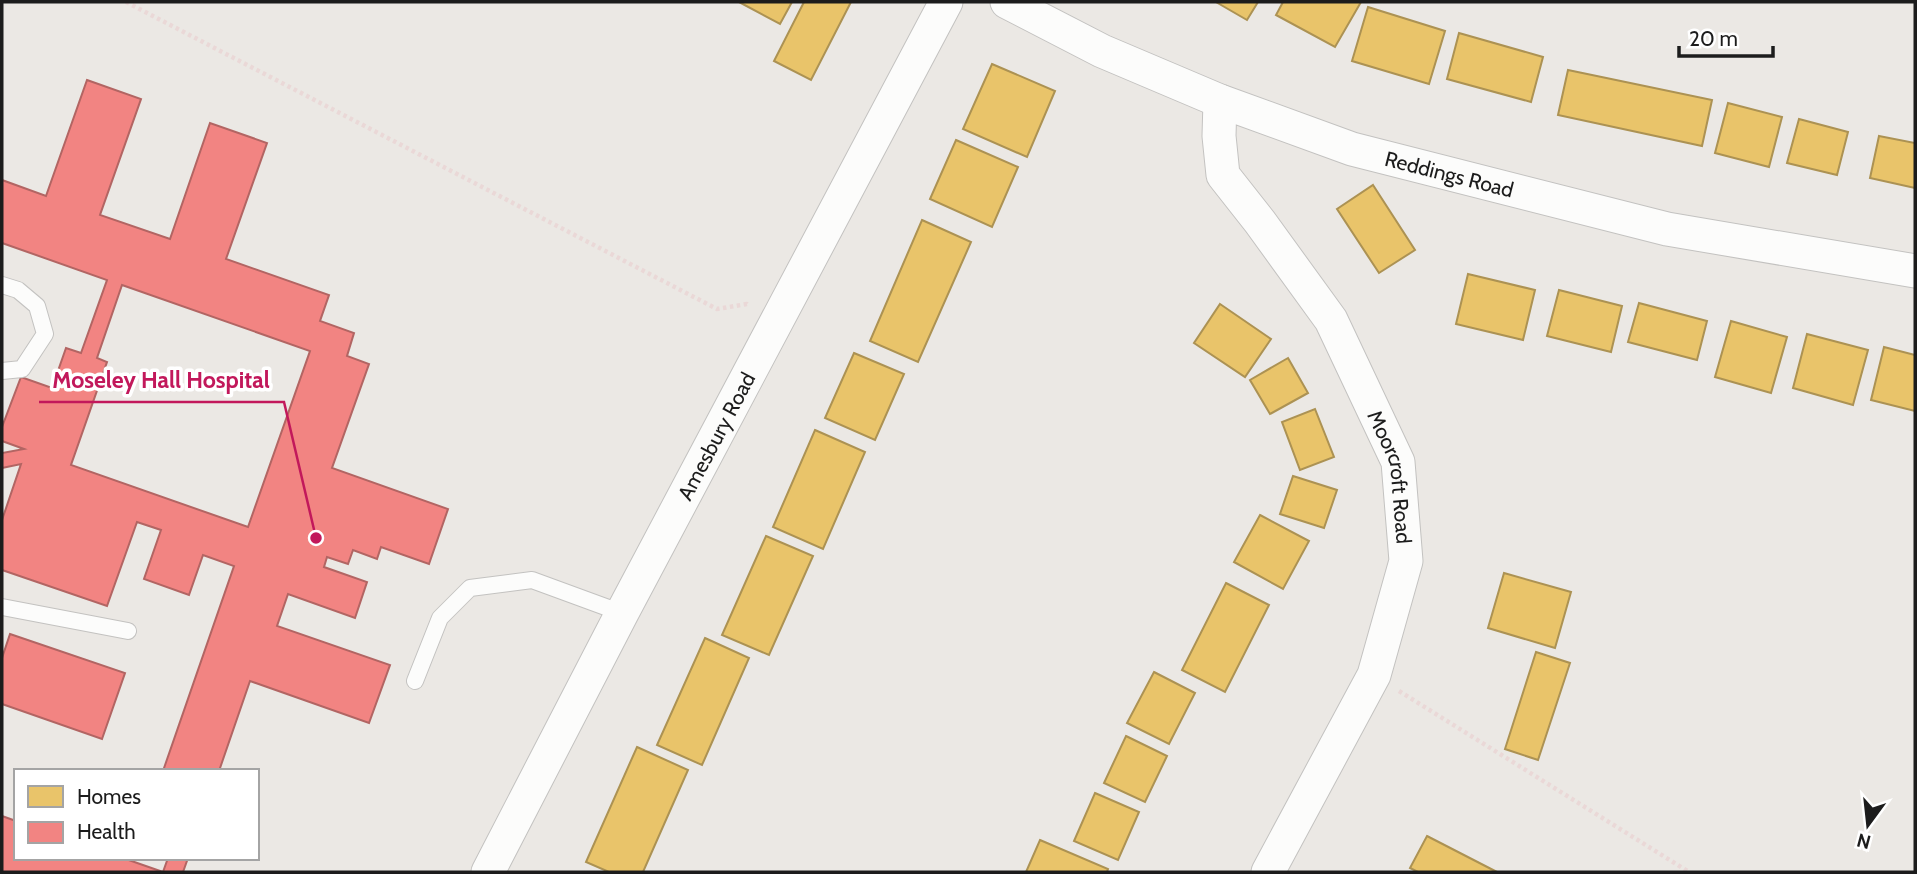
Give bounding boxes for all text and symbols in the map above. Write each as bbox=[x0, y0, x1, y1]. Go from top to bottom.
scale bar bbox=[1679, 14, 1773, 58]
text: 20 m bbox=[1689, 26, 1738, 51]
street label: Reddings Road bbox=[1382, 145, 1516, 202]
callout: Moseley Hall Hospital bbox=[39, 358, 284, 402]
text: Moseley Hall Hospital bbox=[52, 366, 270, 394]
street label: Amesbury Road bbox=[672, 368, 760, 504]
street label: Moorcroft Road bbox=[1363, 406, 1417, 545]
legend bbox=[14, 769, 259, 860]
text: Homes bbox=[77, 784, 141, 809]
north arrow bbox=[1833, 790, 1903, 860]
text: Health bbox=[77, 819, 136, 844]
text: N bbox=[1854, 828, 1873, 854]

